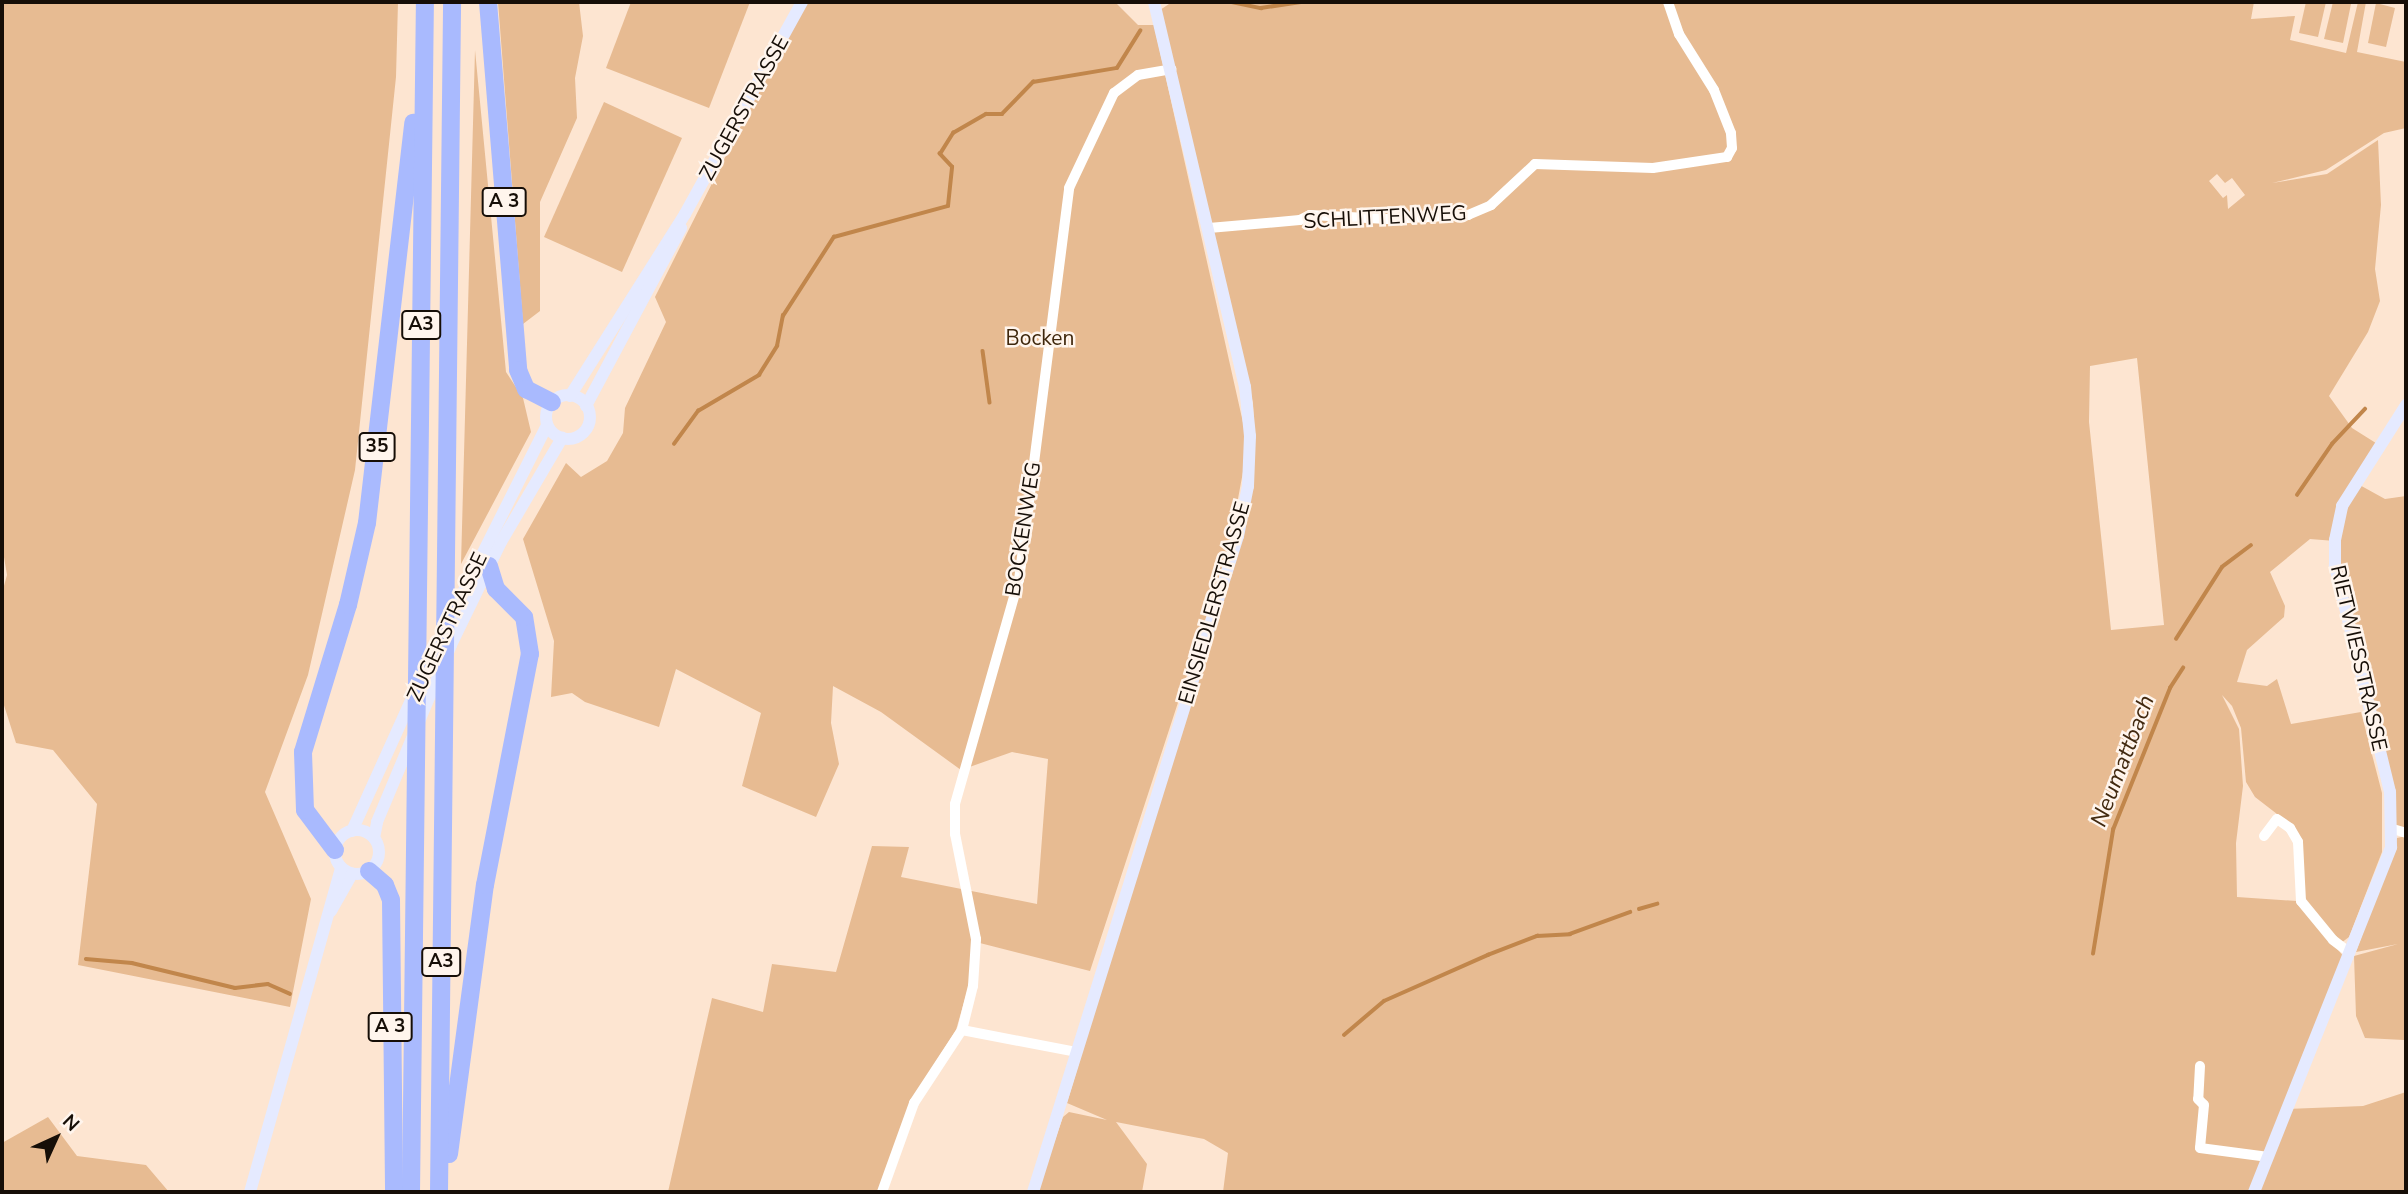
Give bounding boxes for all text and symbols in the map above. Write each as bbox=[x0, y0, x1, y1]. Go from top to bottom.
street label: ZUGERSTRASSE bbox=[694, 31, 794, 185]
road number: A 3 bbox=[481, 186, 527, 218]
street label: SCHLITTENWEG bbox=[1303, 200, 1467, 234]
road number: A3 bbox=[400, 310, 442, 340]
park label: Bocken bbox=[1006, 325, 1074, 351]
road number: 35 bbox=[358, 432, 396, 462]
street label: BOCKENWEG bbox=[1000, 460, 1046, 598]
street label: EINSIEDLERSTRASSE bbox=[1173, 499, 1255, 707]
street label: ZUGERSTRASSE bbox=[401, 548, 493, 706]
street label: RIETWIESSTRASSE bbox=[2325, 563, 2393, 753]
water label: Neumattbach bbox=[2085, 691, 2161, 831]
road number: A3 bbox=[420, 946, 462, 978]
road number: A 3 bbox=[367, 1012, 413, 1042]
north arrow bbox=[21, 1103, 91, 1173]
text: N bbox=[57, 1109, 85, 1137]

